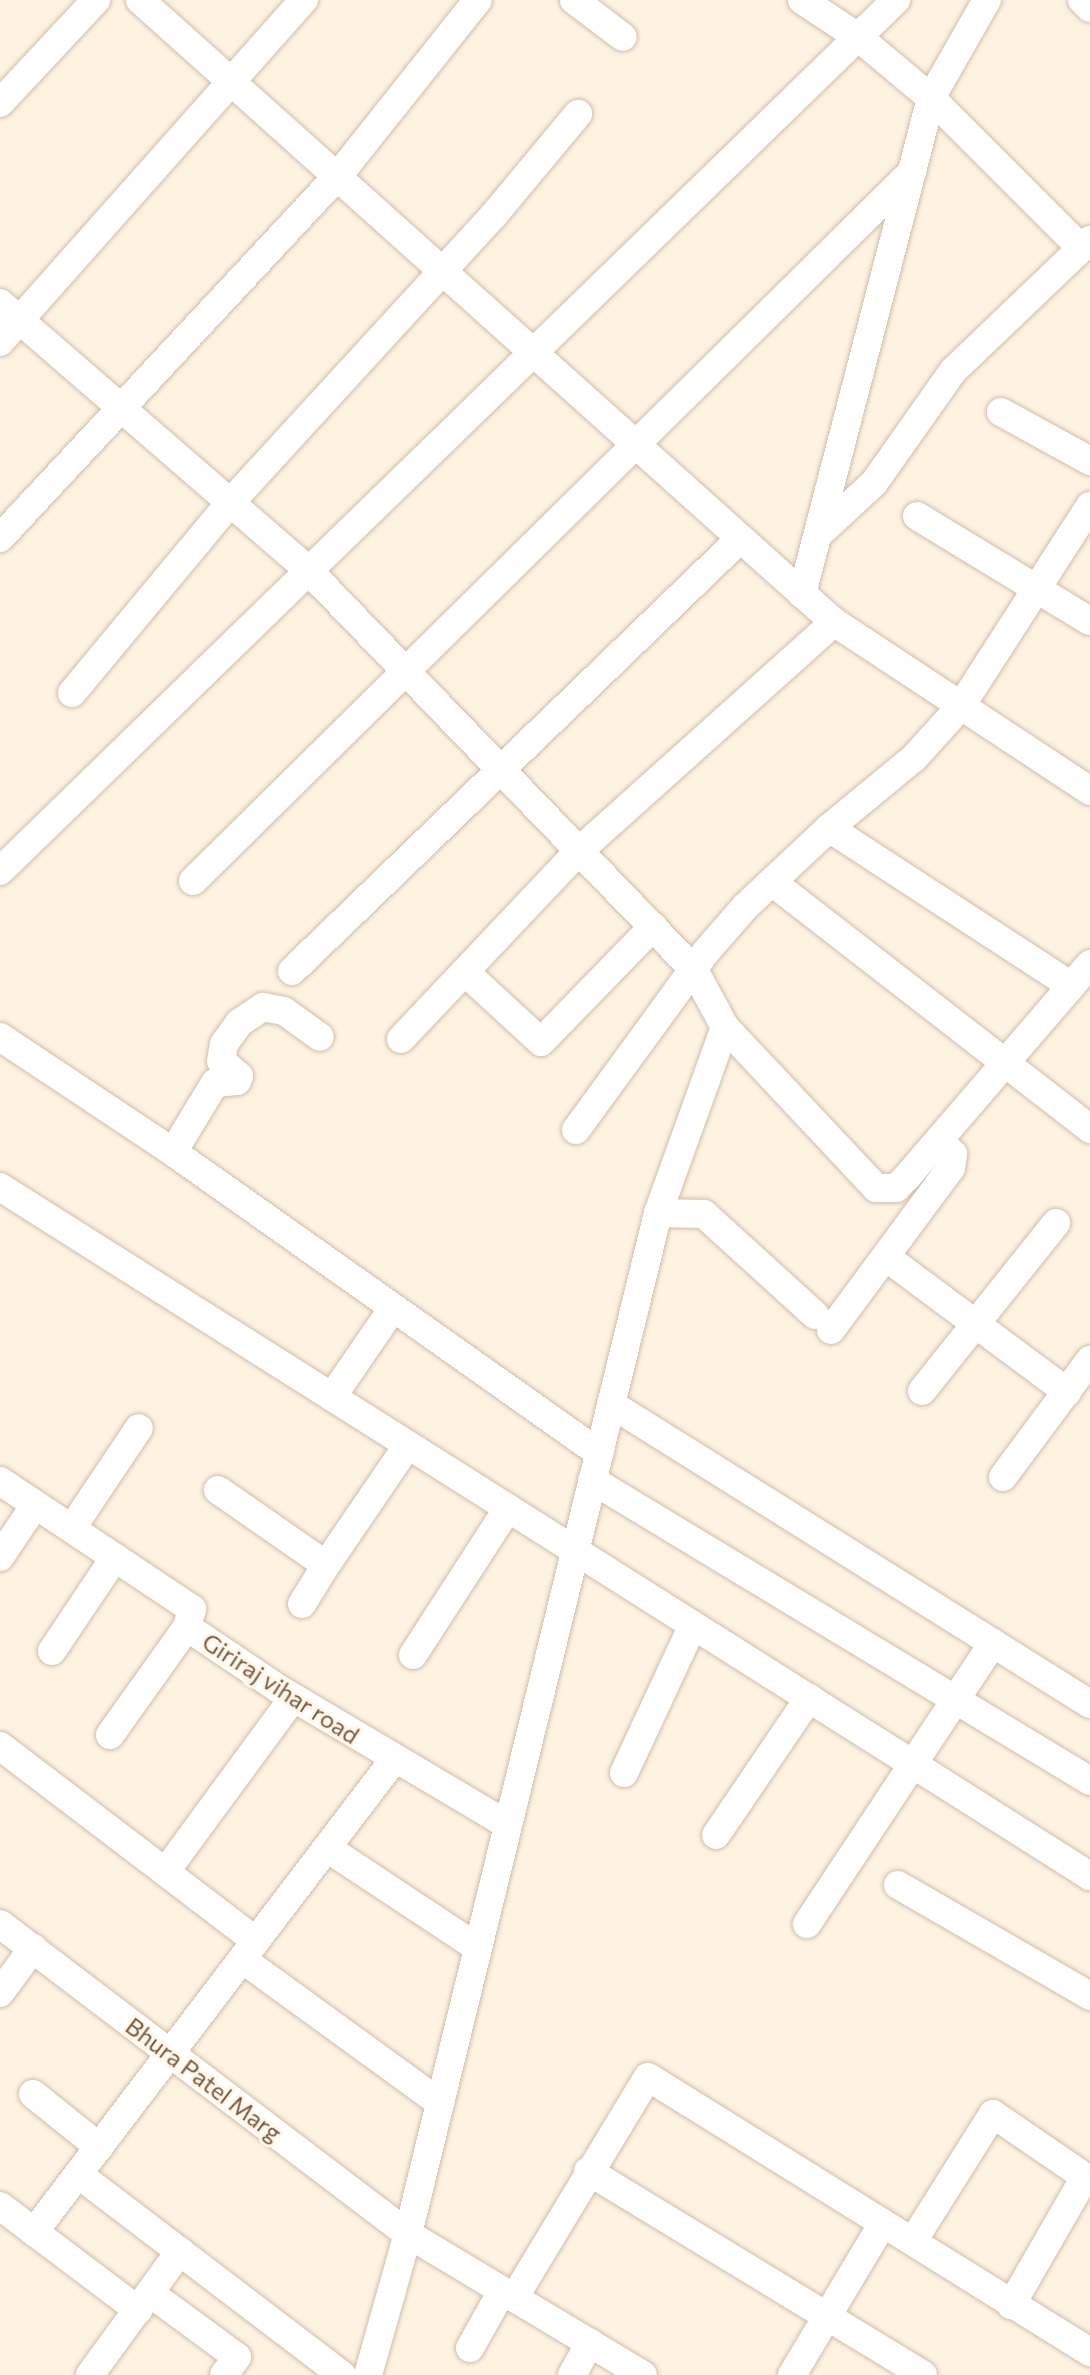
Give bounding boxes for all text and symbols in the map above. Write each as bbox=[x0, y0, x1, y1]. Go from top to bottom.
street label: Giriraj vihar road bbox=[197, 1627, 365, 1749]
street label: Bhura Patel Marg bbox=[120, 2011, 288, 2147]

